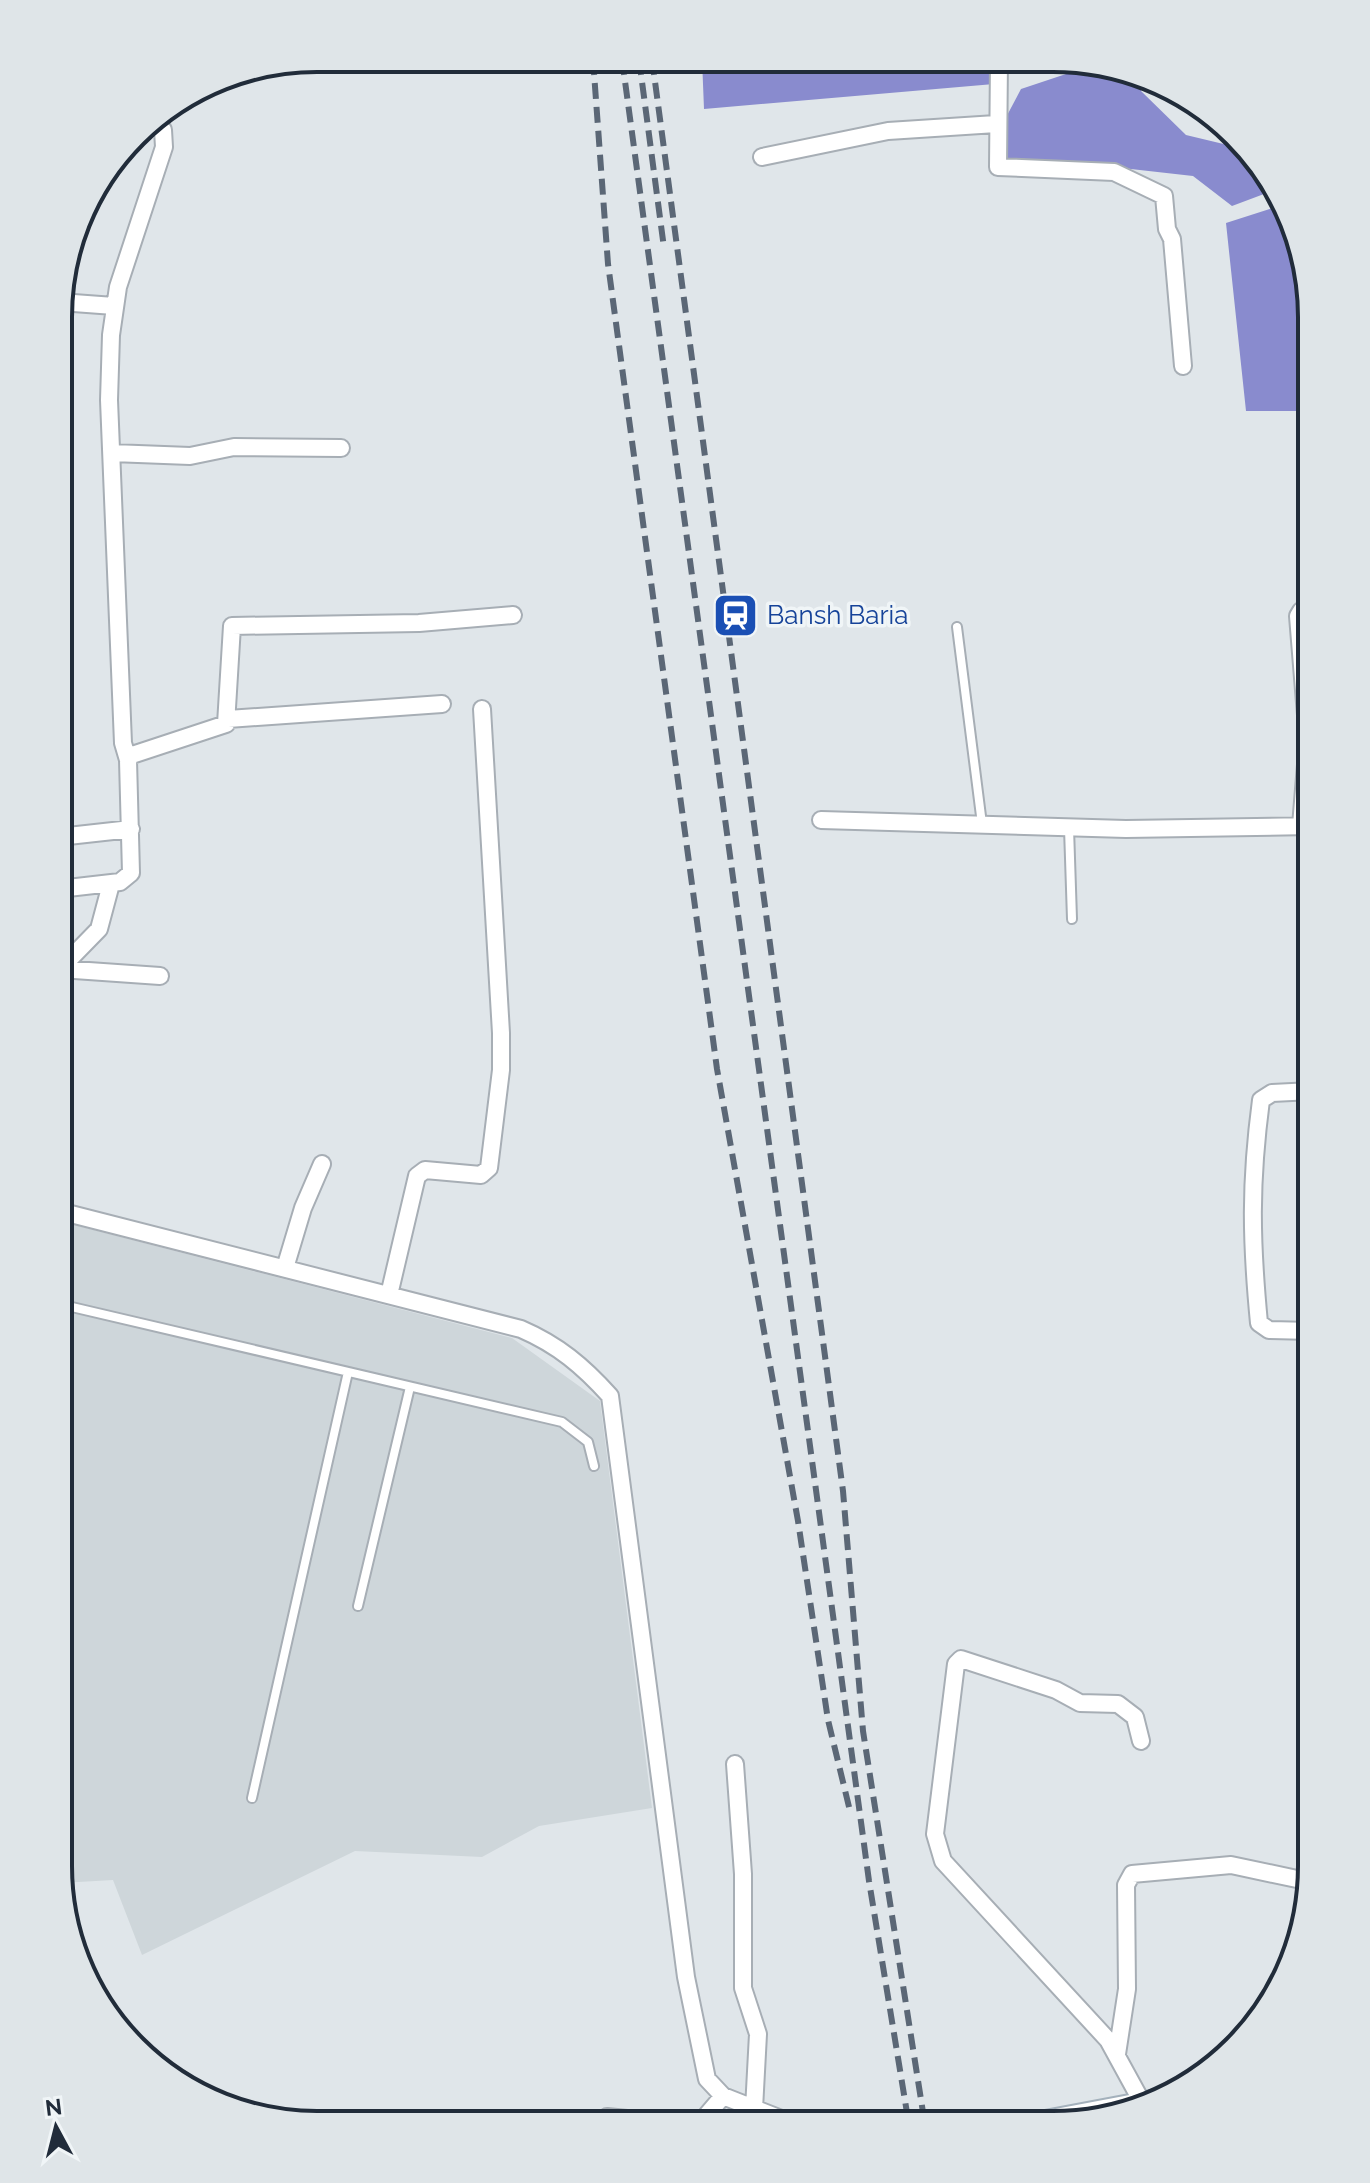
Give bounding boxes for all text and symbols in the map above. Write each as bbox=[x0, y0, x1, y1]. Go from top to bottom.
station icon: Bansh Baria bbox=[712, 591, 760, 639]
place label: Bansh Baria bbox=[767, 600, 908, 630]
north arrow bbox=[16, 2087, 96, 2167]
text: N bbox=[44, 2093, 63, 2121]

